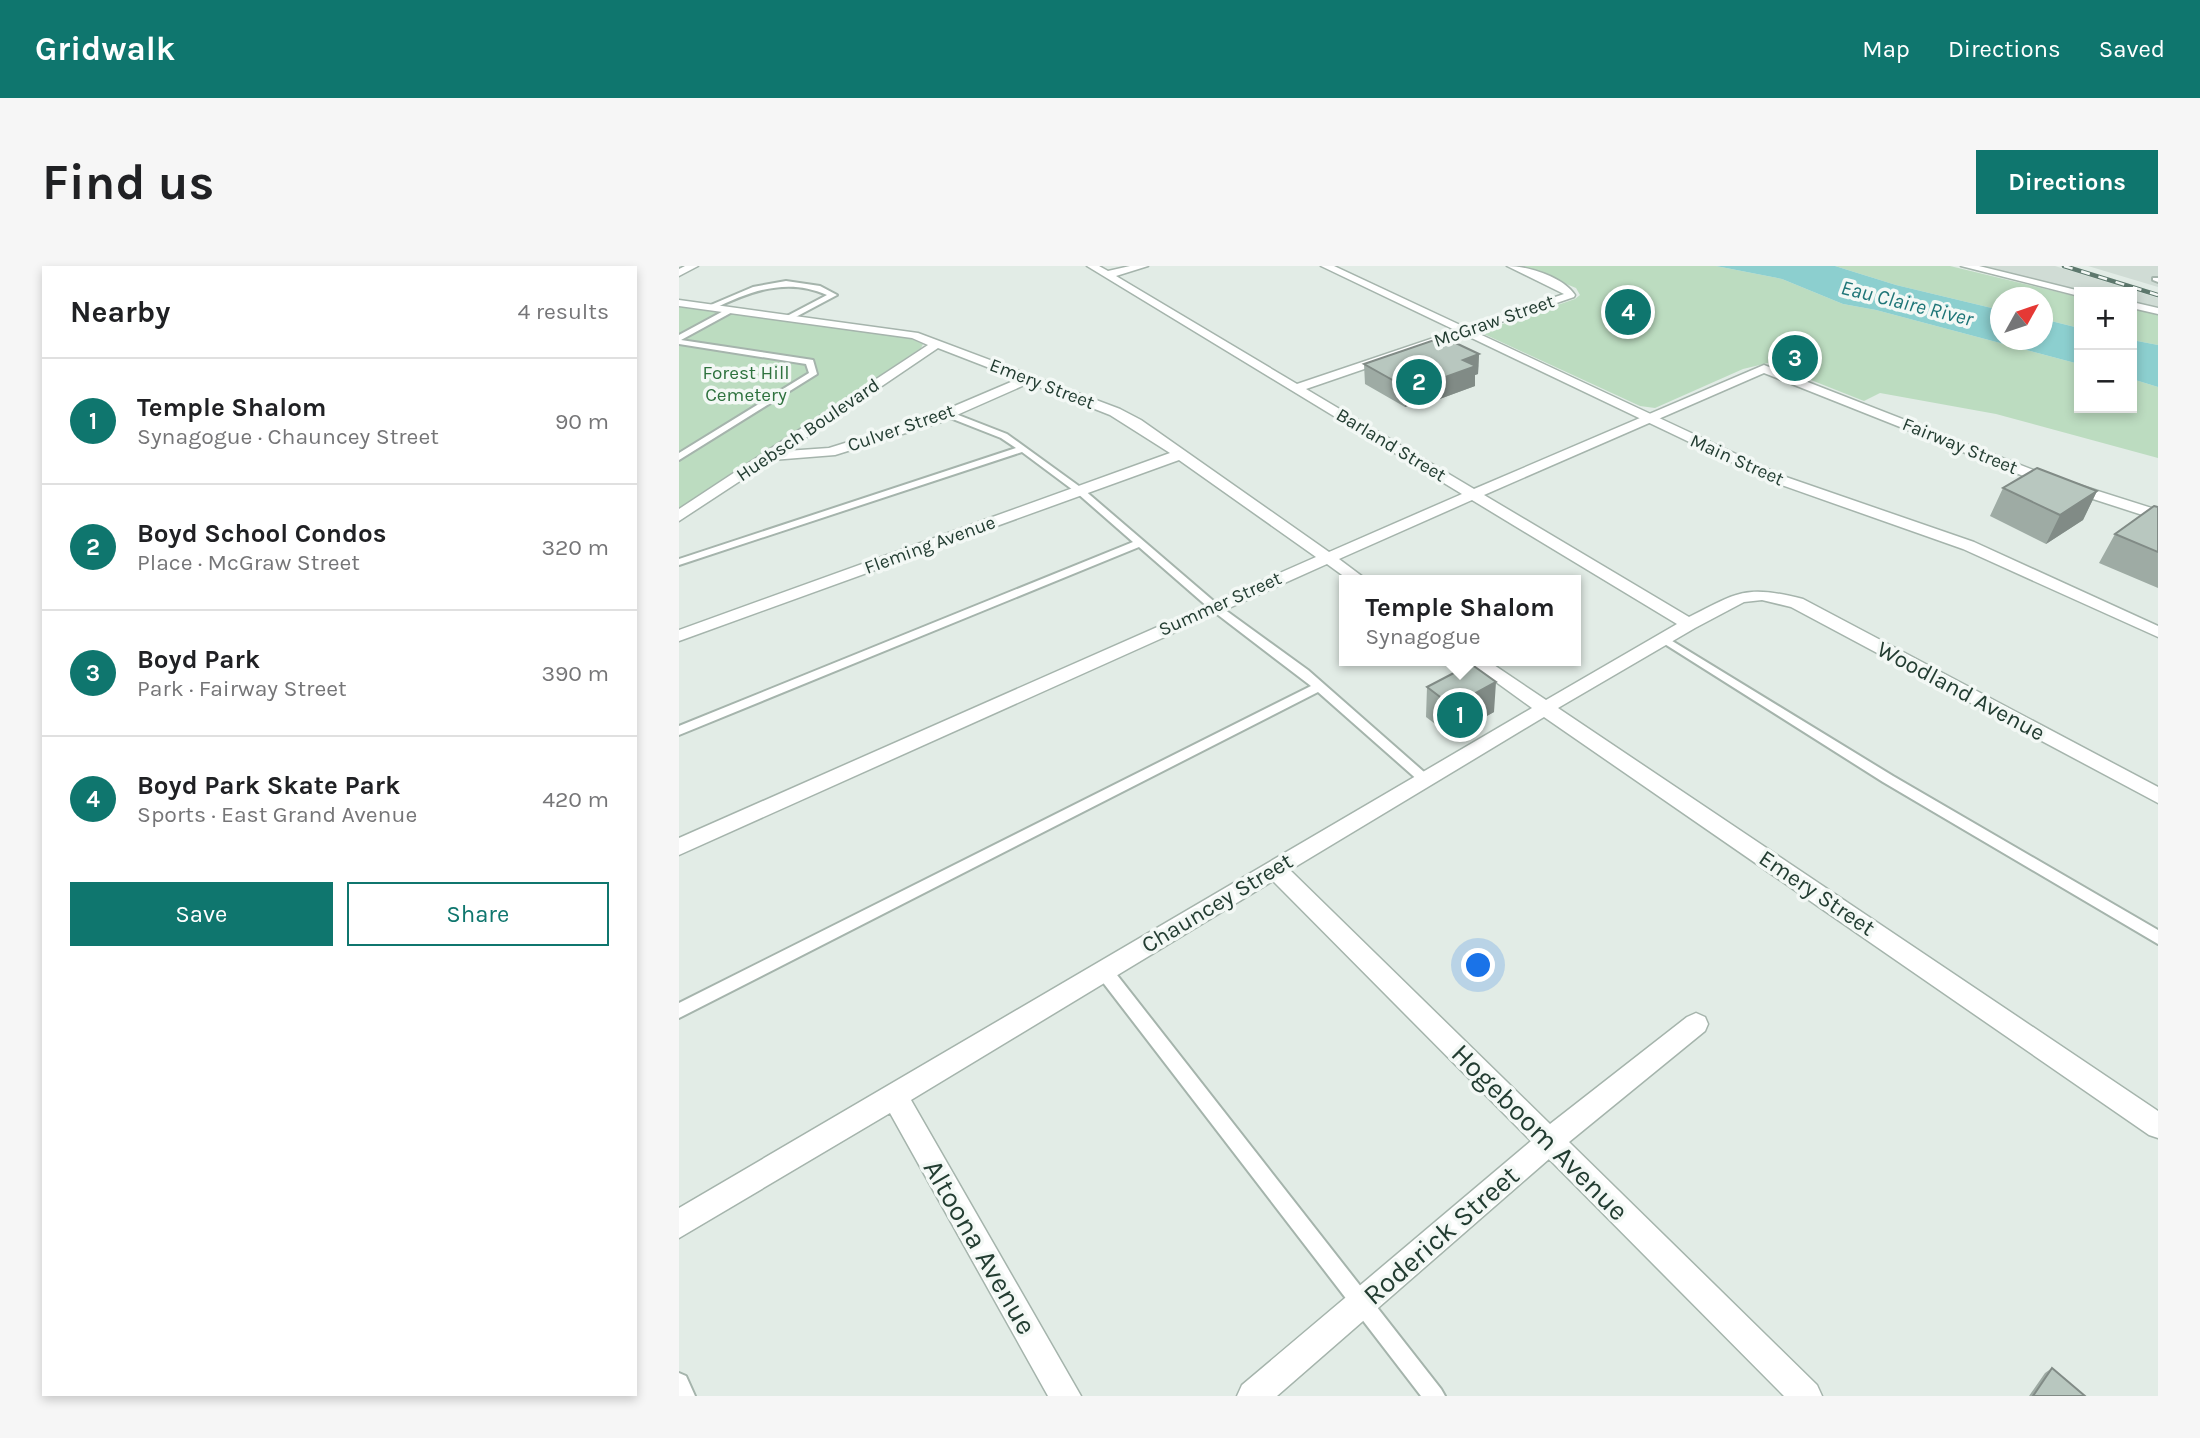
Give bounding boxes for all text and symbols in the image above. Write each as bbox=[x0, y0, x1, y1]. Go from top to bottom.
text: Gridwalk bbox=[35, 30, 175, 68]
text: Map bbox=[1862, 35, 1910, 63]
text: Directions bbox=[1948, 35, 2061, 63]
text: Saved bbox=[2099, 35, 2165, 63]
button: Directions bbox=[1976, 150, 2158, 214]
text: Find us bbox=[42, 154, 214, 211]
water label: Eau Claire River bbox=[1838, 275, 1976, 331]
pin: 4 bbox=[1605, 286, 1651, 338]
north arrow bbox=[1990, 287, 2053, 350]
map controls bbox=[2074, 287, 2137, 413]
button: + bbox=[2074, 287, 2137, 350]
street label: McGraw Street bbox=[1431, 290, 1557, 352]
text: Nearby bbox=[70, 294, 170, 330]
text: 4 results bbox=[517, 298, 609, 325]
pin: 3 bbox=[1772, 332, 1818, 384]
button: − bbox=[2074, 350, 2137, 413]
street label: Emery Street bbox=[986, 354, 1098, 414]
pin: 2 bbox=[1396, 356, 1442, 408]
park label: Forest Hill Cemetery bbox=[702, 362, 790, 406]
street label: Huebsch Boulevard bbox=[732, 374, 884, 486]
text: Temple Shalom bbox=[137, 392, 327, 423]
street label: Culver Street bbox=[845, 399, 957, 457]
street label: Barland Street bbox=[1332, 404, 1450, 486]
text: 1 bbox=[89, 408, 97, 435]
text: 90 m bbox=[555, 408, 609, 435]
street label: Fairway Street bbox=[1899, 413, 2021, 479]
text: Synagogue · Chauncey Street bbox=[137, 423, 439, 450]
street label: Main Street bbox=[1687, 430, 1787, 490]
street label: Fleming Avenue bbox=[862, 511, 998, 579]
text: Boyd School Condos bbox=[137, 518, 386, 549]
text: 2 bbox=[86, 534, 100, 561]
text: 320 m bbox=[541, 534, 609, 561]
text: Place · McGraw Street bbox=[137, 549, 360, 576]
street label: Summer Street bbox=[1155, 567, 1285, 641]
popup bbox=[1339, 575, 1581, 666]
text: Temple Shalom bbox=[1365, 592, 1555, 623]
text: Synagogue bbox=[1365, 623, 1481, 650]
street label: Woodland Avenue bbox=[1872, 635, 2050, 747]
text: Boyd Park bbox=[137, 644, 260, 675]
text: 3 bbox=[86, 660, 100, 687]
text: 390 m bbox=[541, 660, 609, 687]
text: Park · Fairway Street bbox=[137, 675, 347, 702]
pin: 1 bbox=[1437, 689, 1483, 741]
text: Boyd Park Skate Park bbox=[137, 770, 400, 801]
text: 4 bbox=[86, 786, 100, 813]
text: 420 m bbox=[542, 786, 609, 813]
text: Sports · East Grand Avenue bbox=[137, 801, 417, 828]
street label: Emery Street bbox=[1754, 844, 1880, 942]
street label: Chauncey Street bbox=[1137, 847, 1298, 959]
button: Save bbox=[70, 882, 333, 946]
button: Share bbox=[347, 882, 609, 946]
your location bbox=[1461, 948, 1495, 982]
street label: Hogeboom Avenue bbox=[1445, 1037, 1635, 1227]
street label: Altoona Avenue bbox=[917, 1154, 1043, 1340]
street label: Roderick Street bbox=[1356, 1158, 1526, 1312]

